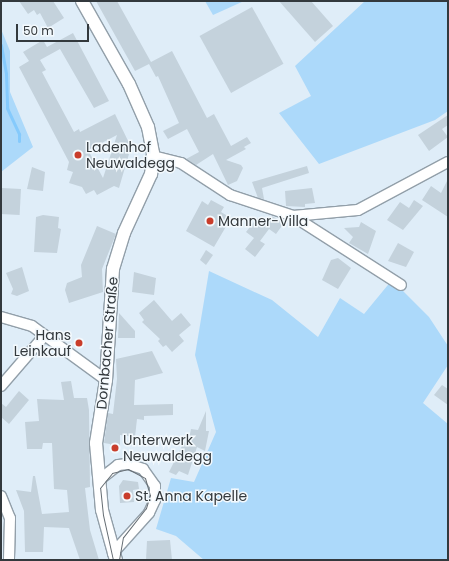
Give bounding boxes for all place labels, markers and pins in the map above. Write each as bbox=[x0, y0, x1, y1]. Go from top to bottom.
place label: Ladenhof Neuwaldegg bbox=[86, 139, 175, 172]
marker: Ladenhof Neuwaldegg bbox=[73, 150, 83, 160]
place label: Manner-Villa bbox=[218, 213, 308, 229]
marker: Manner-Villa bbox=[205, 216, 215, 226]
place label: Hans Leinkauf bbox=[14, 327, 71, 360]
marker: Hans Leinkauf bbox=[74, 338, 84, 348]
place label: Unterwerk Neuwaldegg bbox=[123, 432, 212, 464]
marker: Unterwerk Neuwaldegg bbox=[110, 443, 120, 453]
place label: St. Anna Kapelle bbox=[135, 488, 247, 504]
marker: St. Anna Kapelle bbox=[122, 491, 132, 501]

